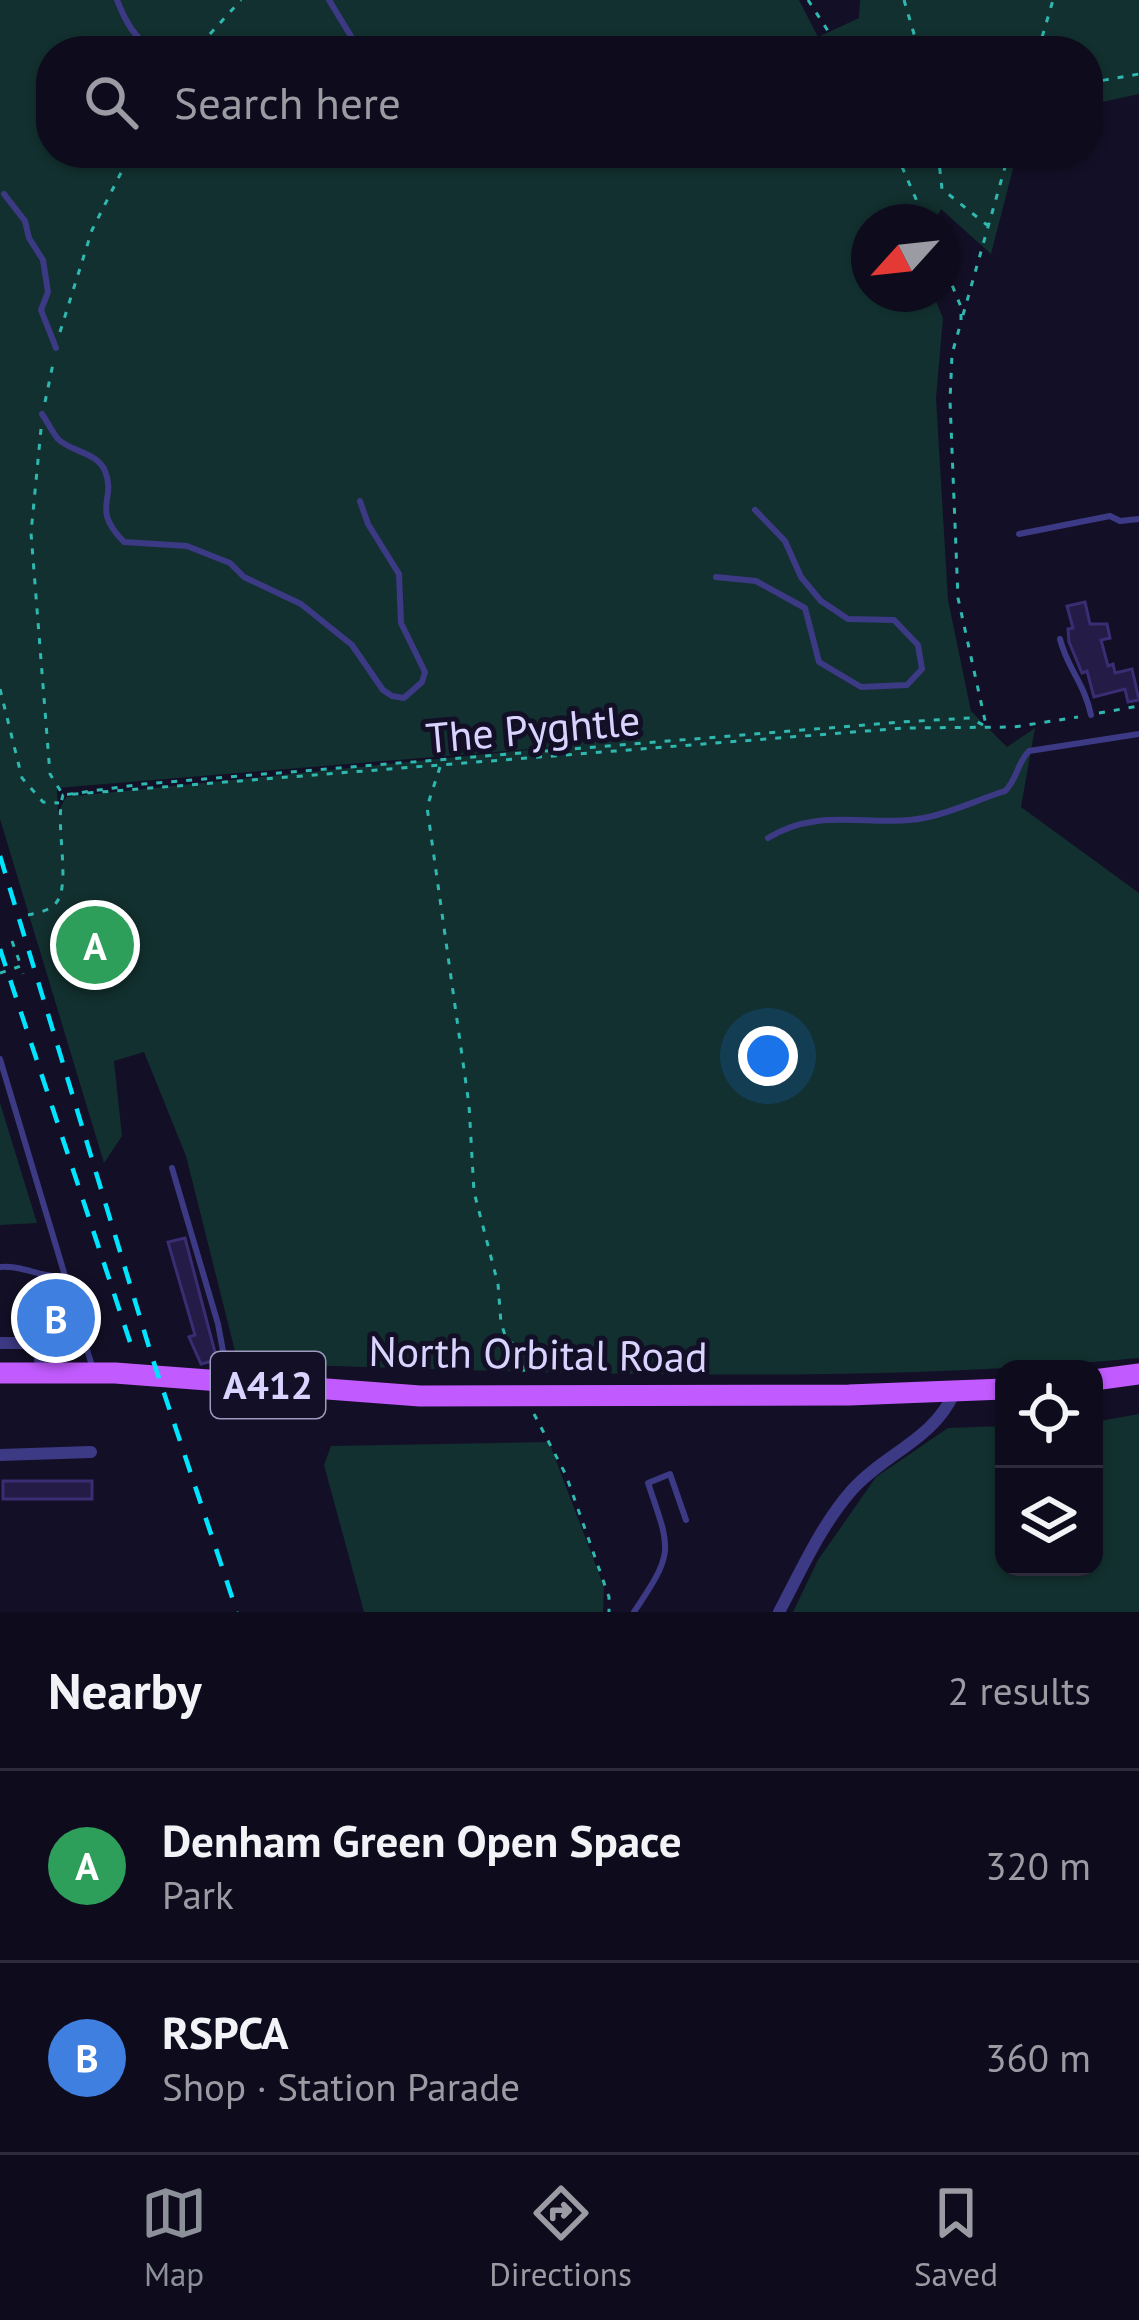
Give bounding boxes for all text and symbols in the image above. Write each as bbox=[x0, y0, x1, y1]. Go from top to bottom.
search box bbox=[36, 36, 1103, 168]
icon: search bbox=[78, 69, 144, 135]
text: Search here bbox=[174, 73, 401, 131]
north arrow bbox=[851, 204, 959, 312]
street label: The Pyghtle bbox=[424, 692, 642, 765]
pin: A bbox=[56, 900, 134, 990]
your location bbox=[738, 1026, 798, 1086]
pin: B bbox=[17, 1273, 95, 1363]
street label: North Orbital Road bbox=[368, 1323, 708, 1384]
road number: A412 bbox=[211, 1352, 325, 1418]
map controls bbox=[995, 1360, 1103, 1576]
button: locate bbox=[995, 1360, 1103, 1468]
button: layers bbox=[995, 1468, 1103, 1576]
text: Nearby bbox=[48, 1657, 202, 1723]
text: 2 results bbox=[948, 1665, 1091, 1716]
text: Denham Green Open Space bbox=[162, 1811, 682, 1869]
text: A bbox=[75, 1840, 99, 1891]
text: 320 m bbox=[985, 1840, 1091, 1891]
text: Park bbox=[162, 1869, 234, 1920]
text: RSPCA bbox=[162, 2003, 289, 2061]
text: B bbox=[75, 2032, 99, 2083]
text: 360 m bbox=[985, 2032, 1091, 2083]
text: Shop · Station Parade bbox=[162, 2061, 520, 2112]
tab: Map bbox=[141, 2180, 207, 2295]
tab: Directions bbox=[489, 2180, 632, 2295]
tab: Saved bbox=[914, 2180, 998, 2295]

